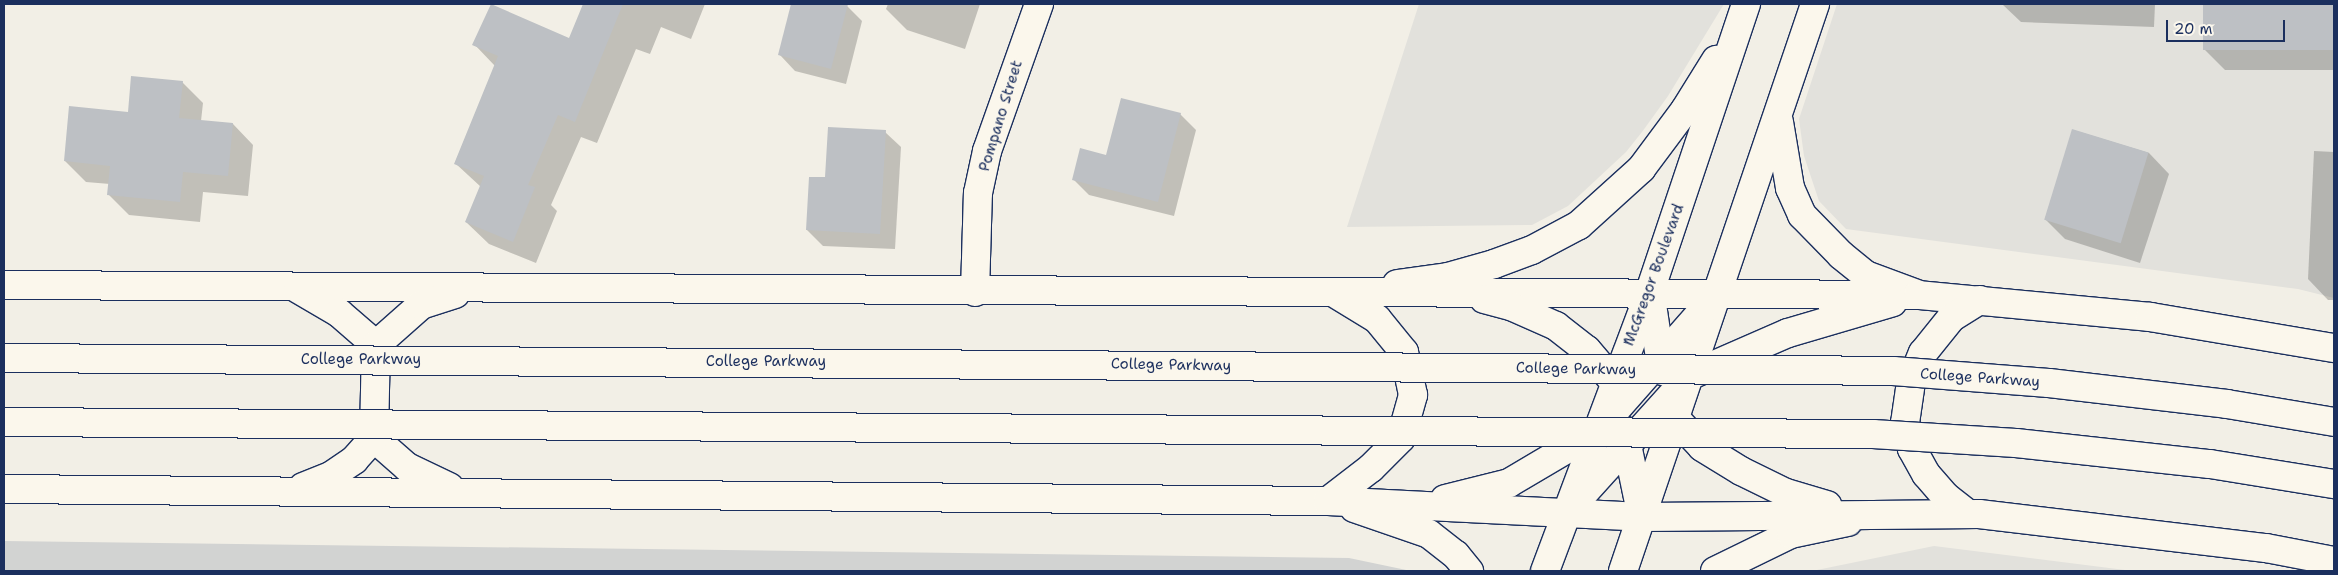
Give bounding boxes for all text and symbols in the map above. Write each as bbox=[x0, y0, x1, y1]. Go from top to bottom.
scale bar bbox=[2168, 10, 2287, 42]
text: 20 m bbox=[2174, 19, 2213, 39]
street label: Pompano Street bbox=[976, 58, 1026, 174]
street label: McGregor Boulevard bbox=[1620, 202, 1688, 348]
street label: College Parkway bbox=[301, 351, 421, 369]
street label: College Parkway bbox=[706, 353, 826, 371]
street label: College Parkway bbox=[1111, 355, 1231, 375]
street label: College Parkway bbox=[1516, 359, 1636, 379]
street label: College Parkway bbox=[1919, 365, 2041, 391]

